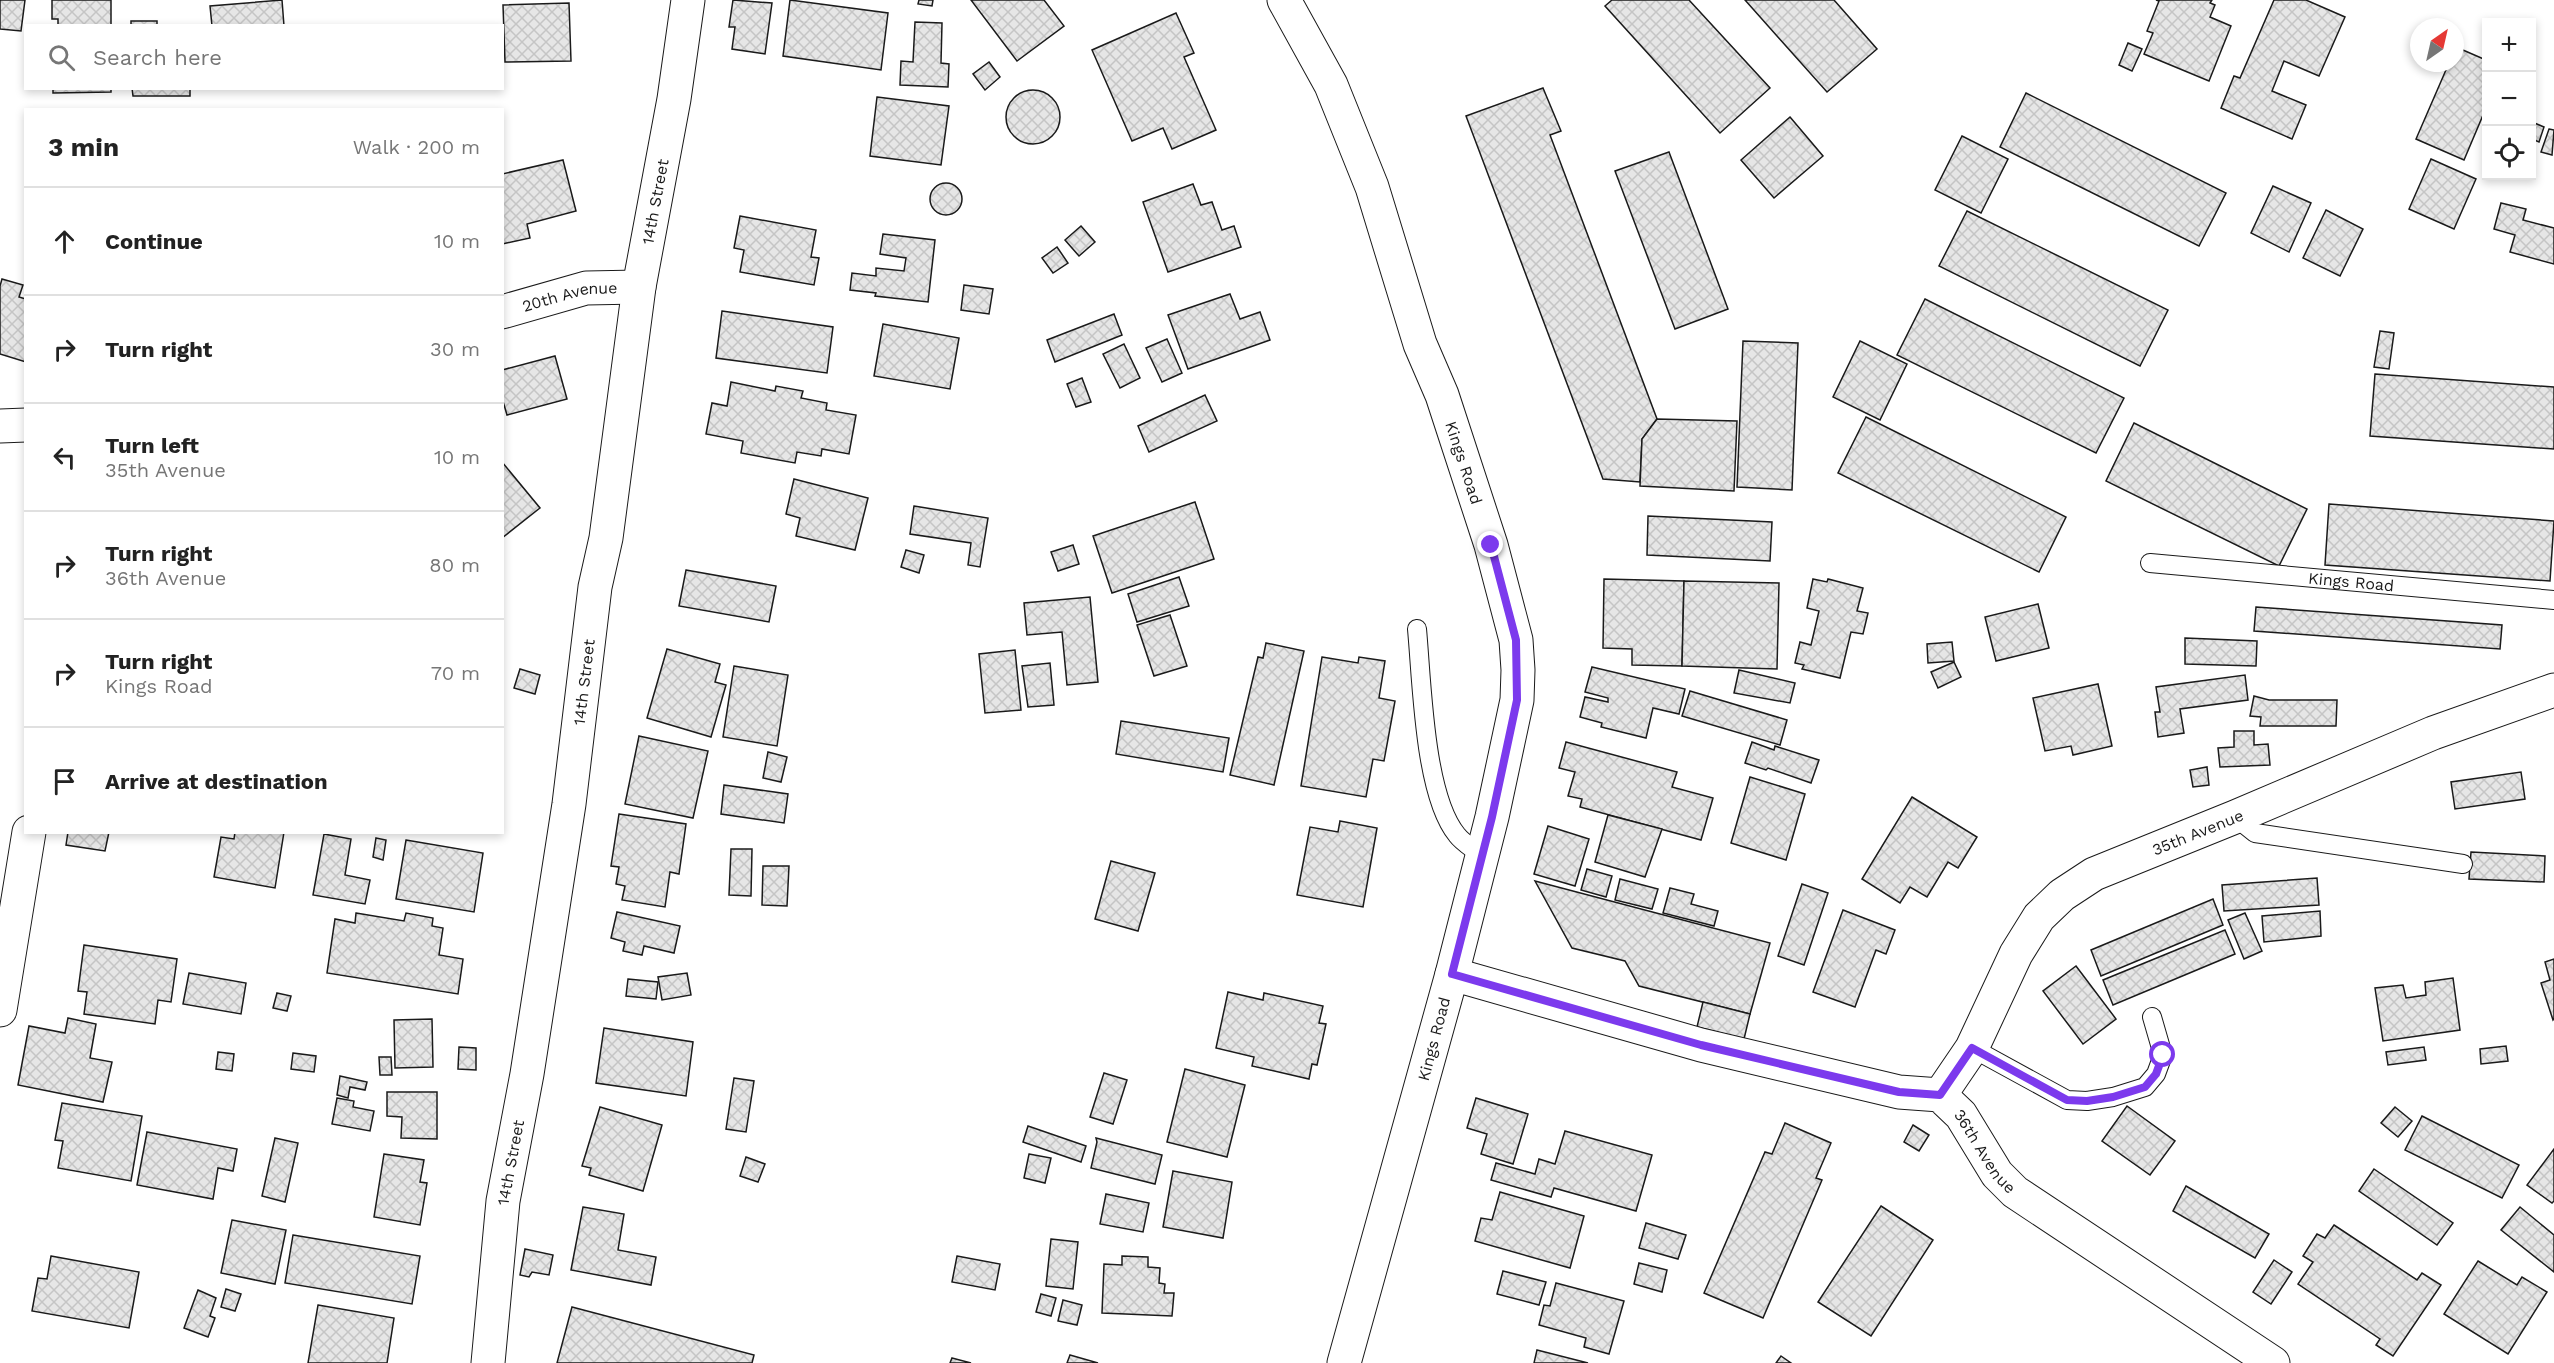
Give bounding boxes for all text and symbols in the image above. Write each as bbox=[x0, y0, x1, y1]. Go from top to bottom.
north arrow bbox=[2410, 18, 2464, 72]
map controls bbox=[2482, 18, 2536, 180]
button: + bbox=[2482, 18, 2536, 72]
search box bbox=[24, 24, 504, 90]
icon: search bbox=[45, 41, 78, 74]
text: Search here bbox=[93, 45, 222, 70]
button: − bbox=[2482, 72, 2536, 126]
button: locate bbox=[2482, 126, 2536, 180]
text: 3 min bbox=[48, 132, 119, 162]
text: Walk · 200 m bbox=[353, 135, 480, 159]
street label: 14th Street bbox=[638, 157, 672, 246]
icon: ahead bbox=[48, 225, 81, 258]
text: Continue bbox=[105, 229, 203, 254]
text: 10 m bbox=[434, 229, 480, 253]
street label: 20th Avenue bbox=[520, 278, 617, 315]
icon: right bbox=[48, 333, 81, 366]
text: Turn right bbox=[105, 337, 212, 362]
text: 30 m bbox=[430, 337, 480, 361]
street label: Kings Road bbox=[1442, 419, 1487, 507]
text: Turn left bbox=[105, 433, 199, 458]
icon: left bbox=[48, 441, 81, 474]
text: 10 m bbox=[434, 445, 480, 469]
text: 35th Avenue bbox=[105, 458, 226, 482]
route end bbox=[1477, 531, 1503, 557]
text: Turn right bbox=[105, 541, 212, 566]
icon: right bbox=[48, 549, 81, 582]
text: 80 m bbox=[429, 553, 480, 577]
text: 36th Avenue bbox=[105, 566, 226, 590]
street label: Kings Road bbox=[2307, 568, 2395, 595]
street label: 14th Street bbox=[569, 638, 598, 726]
text: Turn right bbox=[105, 649, 212, 674]
icon: right bbox=[48, 657, 81, 690]
text: 70 m bbox=[431, 661, 480, 685]
text: Kings Road bbox=[105, 674, 213, 698]
icon: arrive bbox=[48, 765, 81, 798]
text: Arrive at destination bbox=[105, 769, 328, 794]
street label: 35th Avenue bbox=[2149, 805, 2246, 859]
street label: Kings Road bbox=[1414, 995, 1454, 1083]
route start bbox=[2149, 1041, 2175, 1067]
street label: 36th Avenue bbox=[1951, 1105, 2020, 1197]
street label: 14th Street bbox=[493, 1118, 528, 1206]

